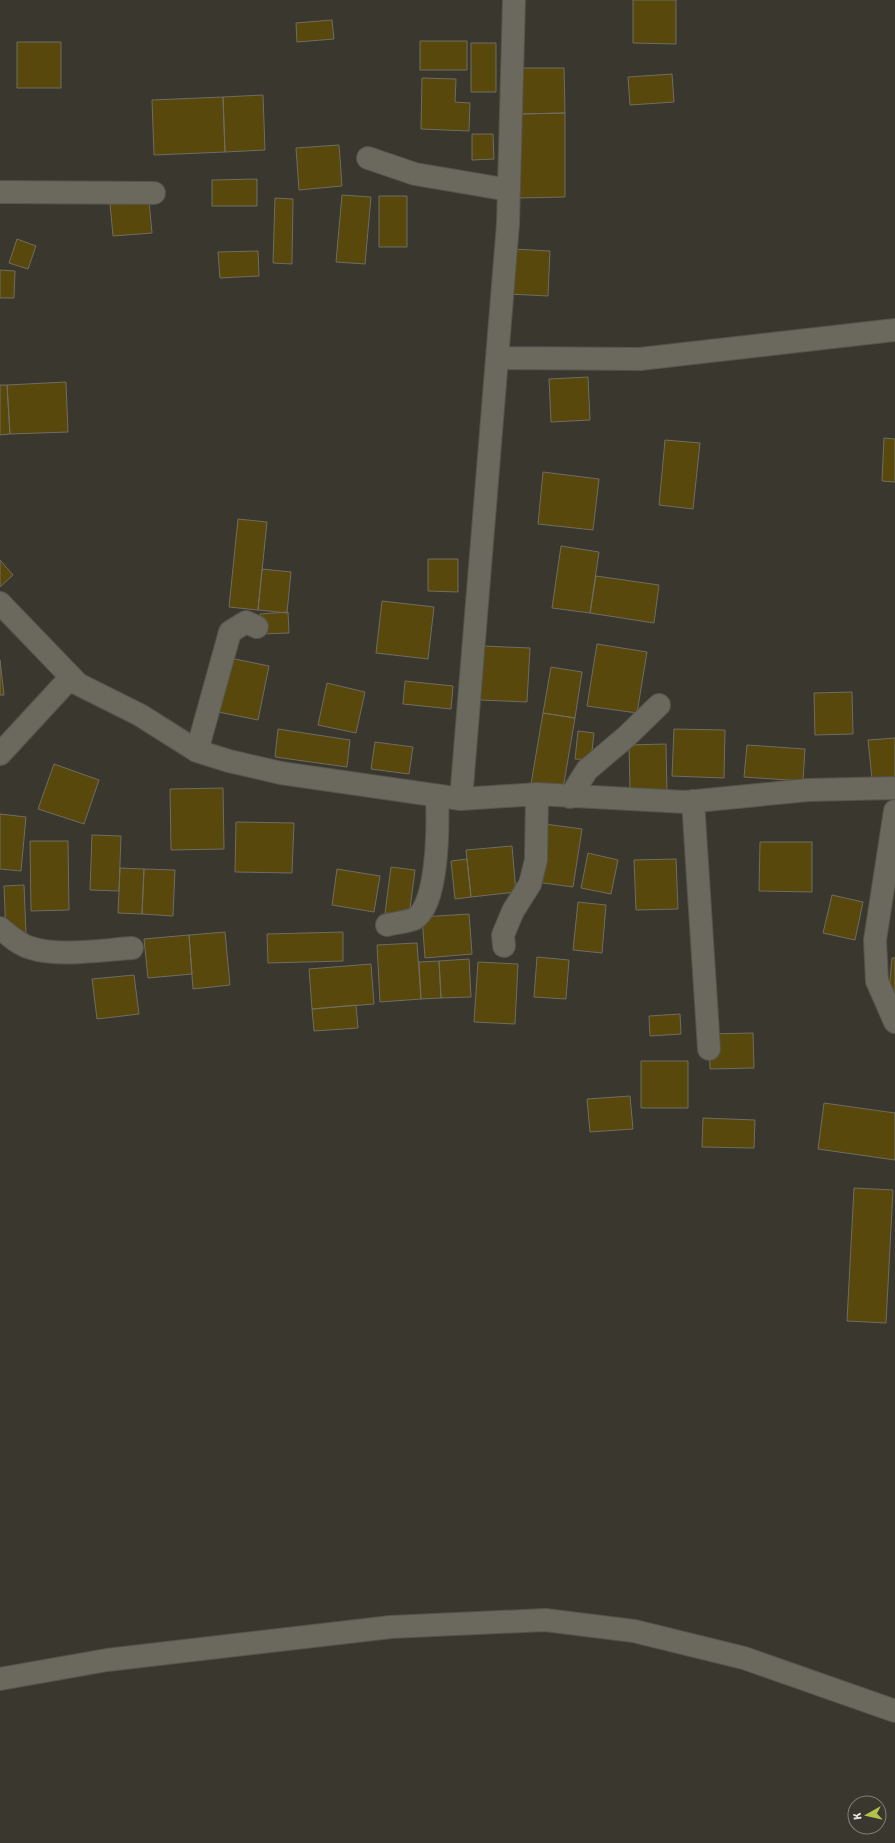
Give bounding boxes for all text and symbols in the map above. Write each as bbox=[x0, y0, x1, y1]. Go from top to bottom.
north arrow bbox=[847, 1795, 887, 1835]
text: K bbox=[851, 1812, 865, 1821]

